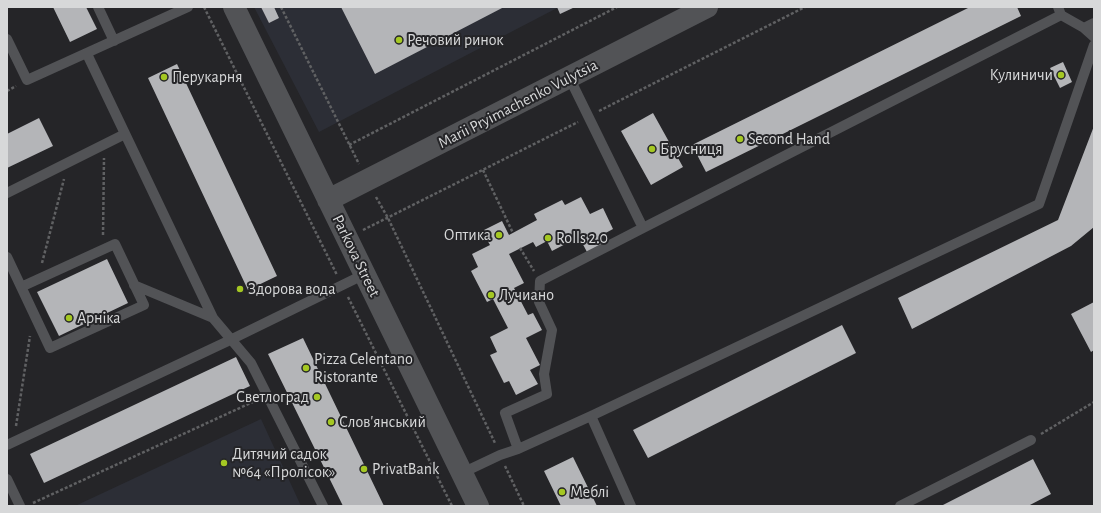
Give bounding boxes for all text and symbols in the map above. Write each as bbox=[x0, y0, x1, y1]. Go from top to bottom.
place label: Речовий ринок bbox=[407, 30, 504, 50]
marker: Речовий ринок bbox=[394, 35, 404, 45]
street label: Marii Pryimachenko Vulytsia bbox=[435, 55, 601, 153]
place label: Кулиничи bbox=[989, 65, 1053, 85]
place label: Перукарня bbox=[172, 67, 243, 87]
marker: Кулиничи bbox=[1056, 70, 1066, 80]
marker: Перукарня bbox=[159, 72, 169, 82]
place label: Second Hand bbox=[748, 129, 830, 149]
marker: Second Hand bbox=[735, 134, 745, 144]
place label: Брусниця bbox=[660, 139, 723, 159]
marker: Брусниця bbox=[647, 144, 657, 154]
street label: Parkova Street bbox=[328, 212, 384, 300]
place label: Оптика bbox=[444, 225, 491, 245]
place label: Rolls 2.0 bbox=[556, 228, 608, 248]
marker: Оптика bbox=[494, 230, 504, 240]
marker: Rolls 2.0 bbox=[543, 233, 553, 243]
place label: Здорова вода bbox=[248, 279, 335, 299]
marker: Здорова вода bbox=[235, 284, 245, 294]
place label: Лучиано bbox=[499, 285, 554, 305]
marker: Лучиано bbox=[486, 290, 496, 300]
place label: Арніка bbox=[77, 308, 121, 328]
marker: Арніка bbox=[64, 313, 74, 323]
place label: Pizza Celentano Ristorante bbox=[314, 349, 413, 387]
marker: Pizza Celentano Ristorante bbox=[301, 363, 311, 373]
place label: Светлоград bbox=[236, 387, 309, 407]
marker: Светлоград bbox=[312, 392, 322, 402]
place label: Слов'янський bbox=[339, 412, 426, 432]
marker: Слов'янський bbox=[326, 417, 336, 427]
place label: Дитячий садок №64 «Пролісок» bbox=[232, 444, 335, 482]
marker: Дитячий садок №64 «Пролісок» bbox=[219, 458, 229, 468]
place label: PrivatBank bbox=[372, 459, 439, 479]
marker: PrivatBank bbox=[359, 464, 369, 474]
place label: Меблі bbox=[570, 482, 609, 502]
marker: Меблі bbox=[557, 487, 567, 497]

